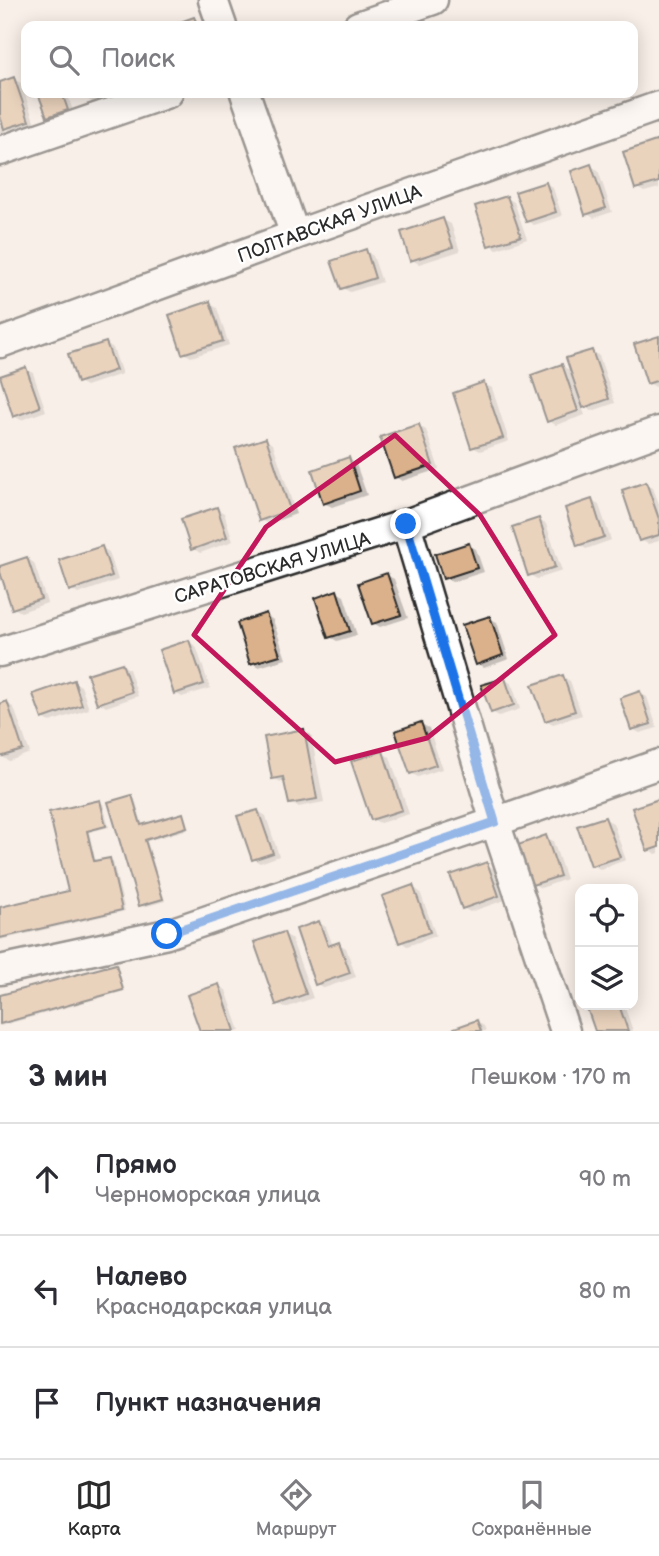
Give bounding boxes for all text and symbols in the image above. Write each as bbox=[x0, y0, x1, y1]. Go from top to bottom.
search box bbox=[21, 21, 638, 98]
icon: search bbox=[45, 41, 83, 79]
text: Поиск bbox=[101, 44, 175, 75]
street label: ПОЛТАВСКАЯ УЛИЦА bbox=[234, 180, 425, 268]
route end bbox=[390, 508, 421, 539]
street label: САРАТОВСКАЯ УЛИЦА bbox=[172, 528, 374, 609]
map controls bbox=[575, 884, 638, 1010]
button: locate bbox=[575, 884, 638, 947]
route start bbox=[151, 918, 182, 949]
button: layers bbox=[575, 947, 638, 1010]
text: 3 мин bbox=[28, 1059, 108, 1095]
text: Пешком · 170 m bbox=[470, 1063, 631, 1091]
text: Прямо bbox=[95, 1150, 177, 1181]
icon: ahead bbox=[28, 1160, 66, 1198]
text: 90 m bbox=[579, 1165, 631, 1193]
text: Черноморская улица bbox=[95, 1181, 321, 1209]
text: Налево bbox=[95, 1262, 187, 1293]
icon: left bbox=[28, 1272, 66, 1310]
text: 80 m bbox=[579, 1277, 631, 1305]
text: Краснодарская улица bbox=[95, 1293, 332, 1321]
icon: arrive bbox=[28, 1384, 66, 1422]
text: Пункт назначения bbox=[95, 1388, 321, 1419]
tab: Карта bbox=[67, 1476, 121, 1541]
tab: Маршрут bbox=[256, 1476, 337, 1541]
tab: Сохранённые bbox=[472, 1476, 592, 1541]

